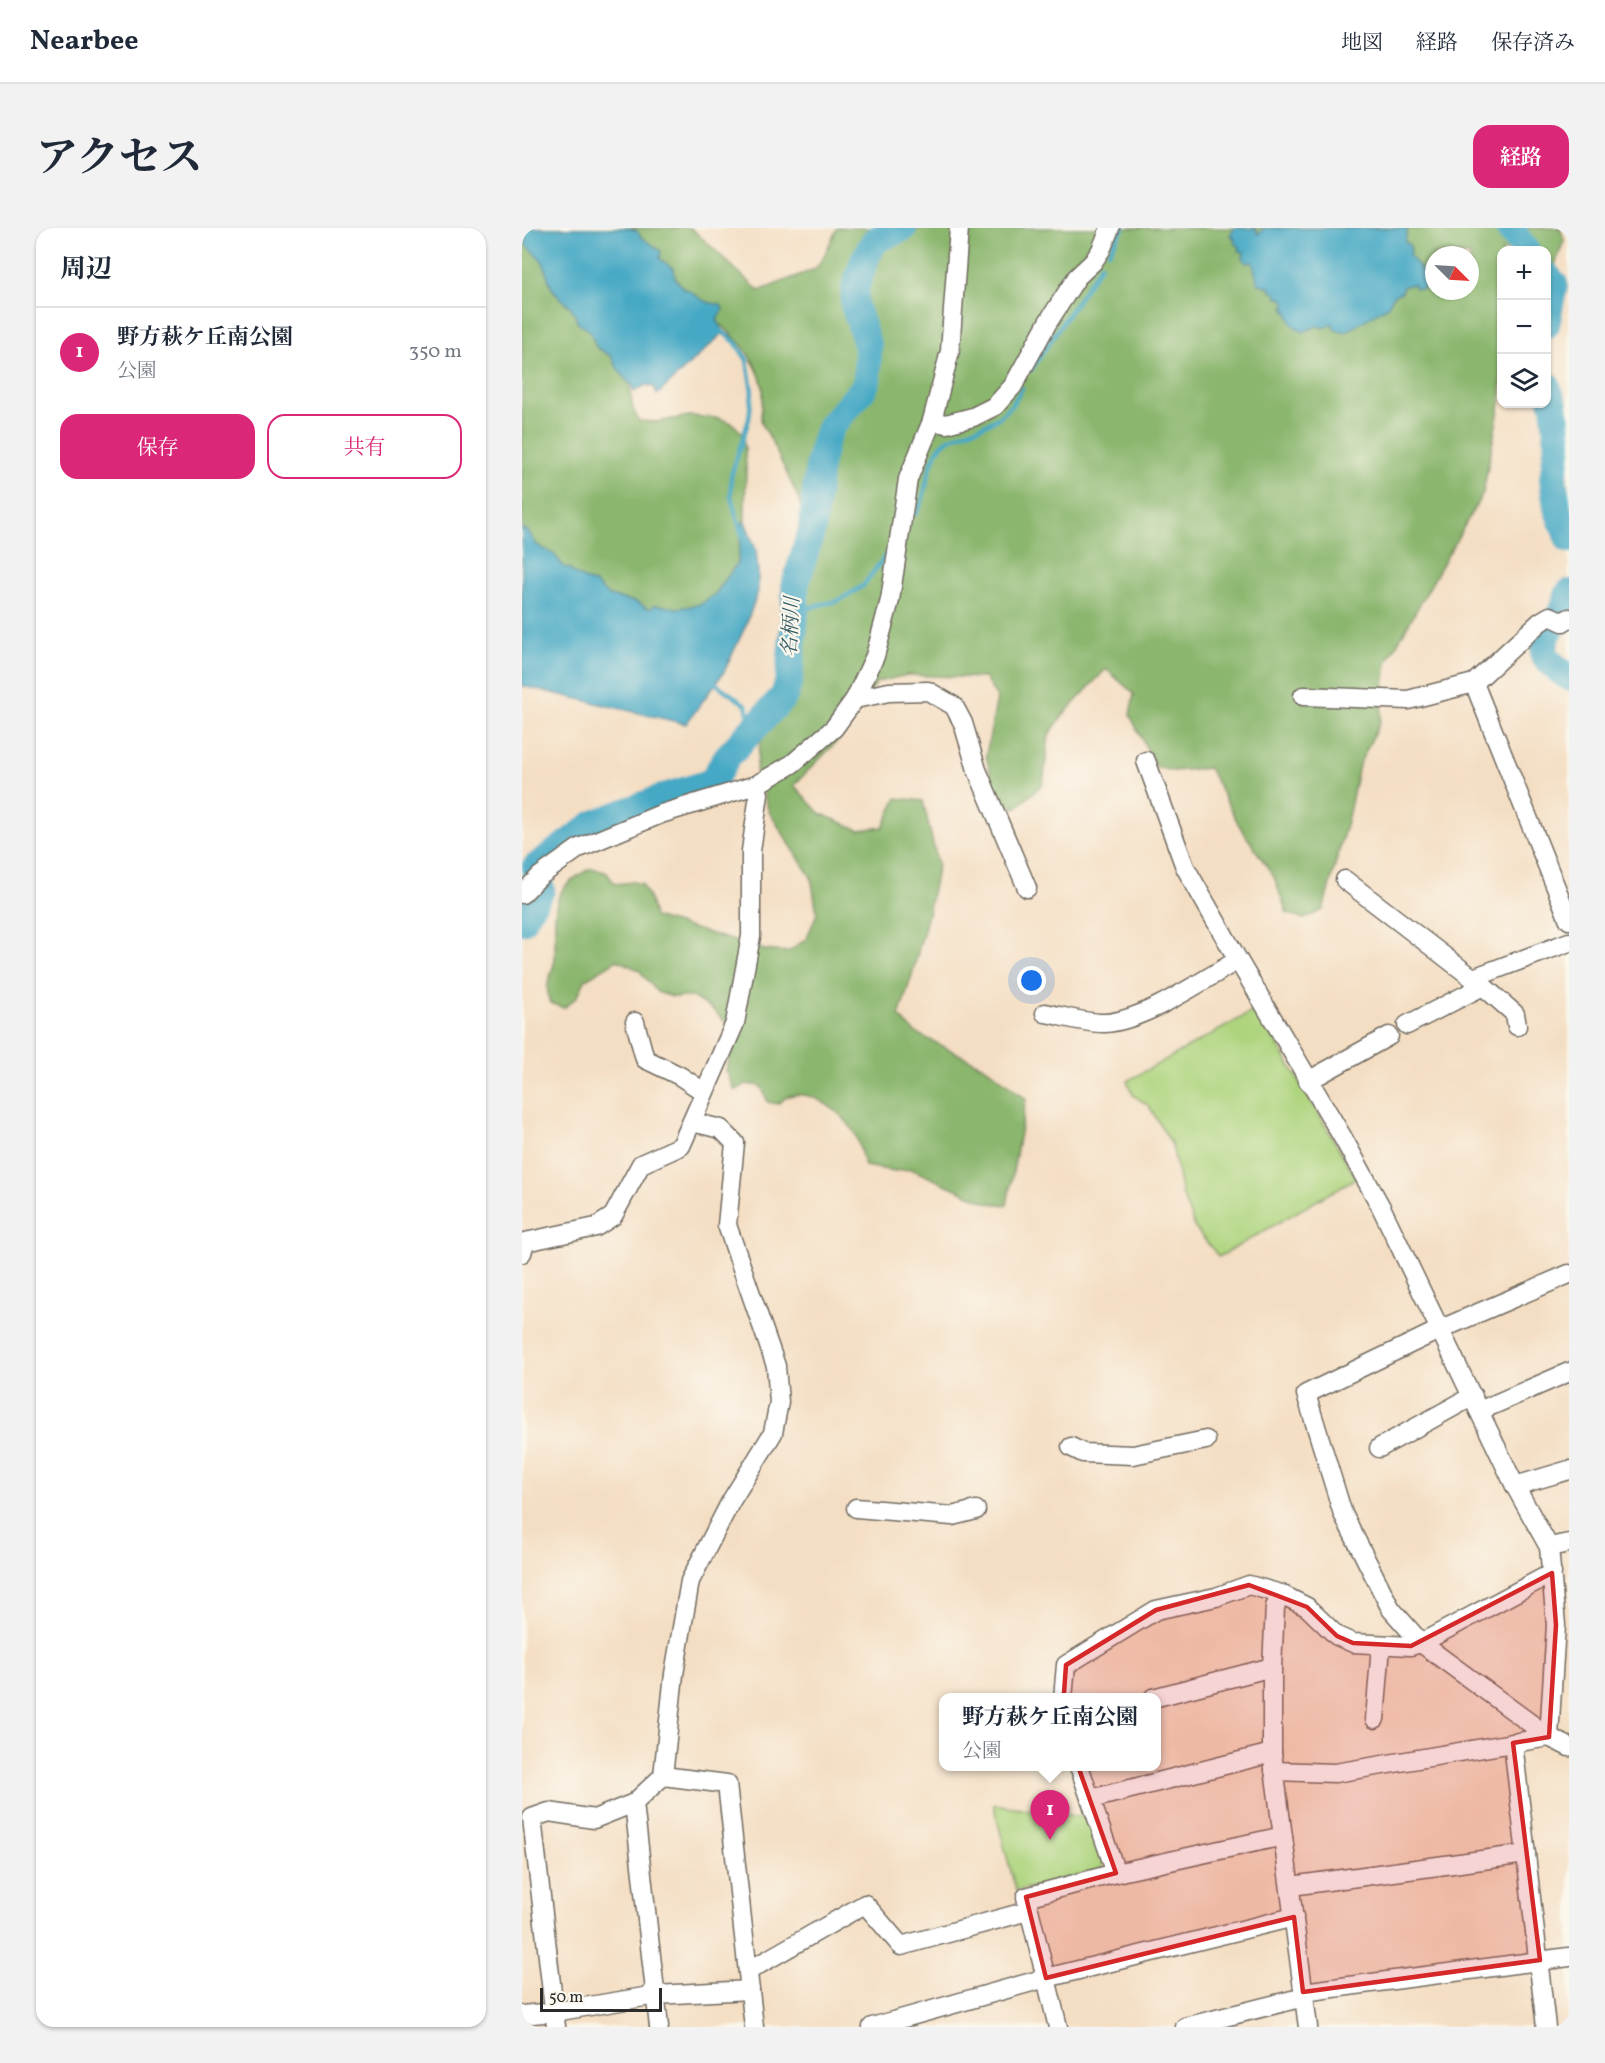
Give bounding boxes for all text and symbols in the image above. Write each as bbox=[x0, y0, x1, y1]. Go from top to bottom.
text: Nearbee bbox=[30, 22, 139, 61]
text: 地図 bbox=[1341, 29, 1383, 58]
text: 経路 bbox=[1416, 29, 1458, 58]
text: 保存済み bbox=[1491, 29, 1575, 58]
button: 経路 bbox=[1473, 125, 1569, 188]
text: アクセス bbox=[36, 131, 203, 190]
north arrow bbox=[1425, 246, 1479, 300]
map controls bbox=[1497, 246, 1551, 408]
button: + bbox=[1497, 246, 1551, 300]
text: 周辺 bbox=[60, 252, 112, 288]
button: − bbox=[1497, 300, 1551, 354]
text: 野方萩ケ丘南公園 bbox=[117, 323, 293, 354]
text: 1 bbox=[75, 338, 84, 366]
text: 350 m bbox=[409, 338, 462, 366]
button: layers bbox=[1497, 354, 1551, 408]
text: 公園 bbox=[117, 358, 157, 386]
button: 保存 bbox=[60, 414, 255, 479]
button: 共有 bbox=[267, 414, 462, 479]
water label: 名柄川 bbox=[776, 594, 808, 658]
your location bbox=[1017, 966, 1046, 995]
popup bbox=[939, 1693, 1161, 1771]
text: 野方萩ケ丘南公園 bbox=[962, 1703, 1138, 1734]
text: 公園 bbox=[962, 1738, 1002, 1766]
pin: 1 bbox=[1030, 1790, 1070, 1840]
scale bar bbox=[540, 1985, 662, 2012]
text: 50 m bbox=[549, 1987, 583, 2009]

